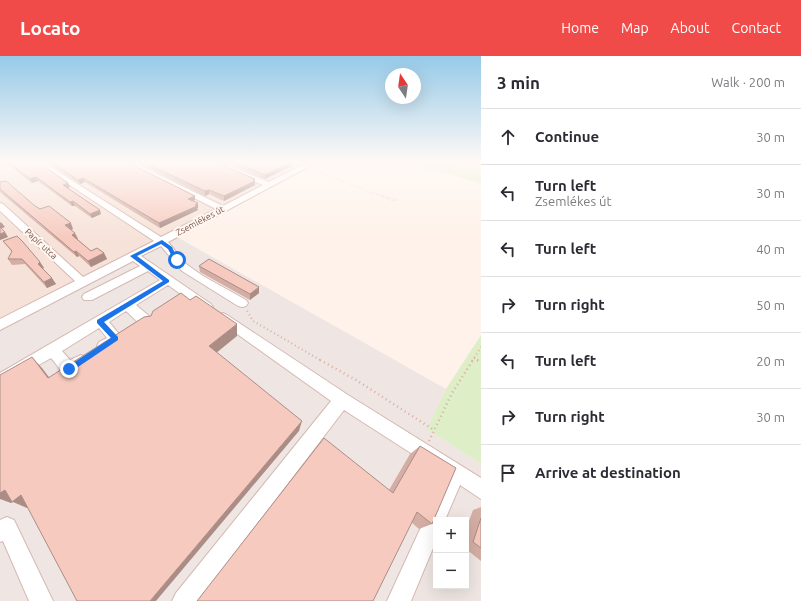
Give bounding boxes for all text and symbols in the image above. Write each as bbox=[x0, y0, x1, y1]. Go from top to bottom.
text: Locato bbox=[20, 17, 81, 39]
text: Home bbox=[561, 20, 599, 36]
text: Map bbox=[621, 20, 649, 36]
text: About bbox=[671, 20, 710, 36]
text: Contact bbox=[732, 20, 781, 36]
north arrow bbox=[385, 68, 421, 104]
text: 3 min bbox=[497, 73, 540, 92]
text: Walk · 200 m bbox=[711, 75, 785, 89]
icon: ahead bbox=[497, 126, 519, 148]
text: Continue bbox=[535, 128, 599, 145]
text: 30 m bbox=[756, 130, 785, 144]
text: Turn left bbox=[535, 177, 596, 194]
icon: left bbox=[497, 182, 519, 204]
text: 30 m bbox=[756, 186, 785, 200]
text: Zsemlékes út bbox=[535, 194, 612, 208]
street label: Zsemlékes út bbox=[174, 204, 226, 238]
street label: Papír utca bbox=[23, 227, 59, 261]
icon: left bbox=[497, 238, 519, 260]
text: Turn left bbox=[535, 240, 596, 257]
text: 40 m bbox=[756, 242, 785, 256]
route start bbox=[168, 251, 186, 269]
icon: right bbox=[497, 294, 519, 316]
text: Turn right bbox=[535, 296, 605, 313]
text: 50 m bbox=[756, 298, 785, 312]
icon: left bbox=[497, 350, 519, 372]
text: Turn left bbox=[535, 352, 596, 369]
text: 20 m bbox=[756, 354, 785, 368]
route end bbox=[60, 360, 78, 378]
icon: right bbox=[497, 406, 519, 428]
text: Turn right bbox=[535, 408, 605, 425]
text: 30 m bbox=[756, 410, 785, 424]
icon: arrive bbox=[497, 462, 519, 484]
text: Arrive at destination bbox=[535, 464, 681, 481]
map controls bbox=[433, 517, 469, 589]
button: + bbox=[433, 517, 469, 553]
button: − bbox=[433, 553, 469, 589]

